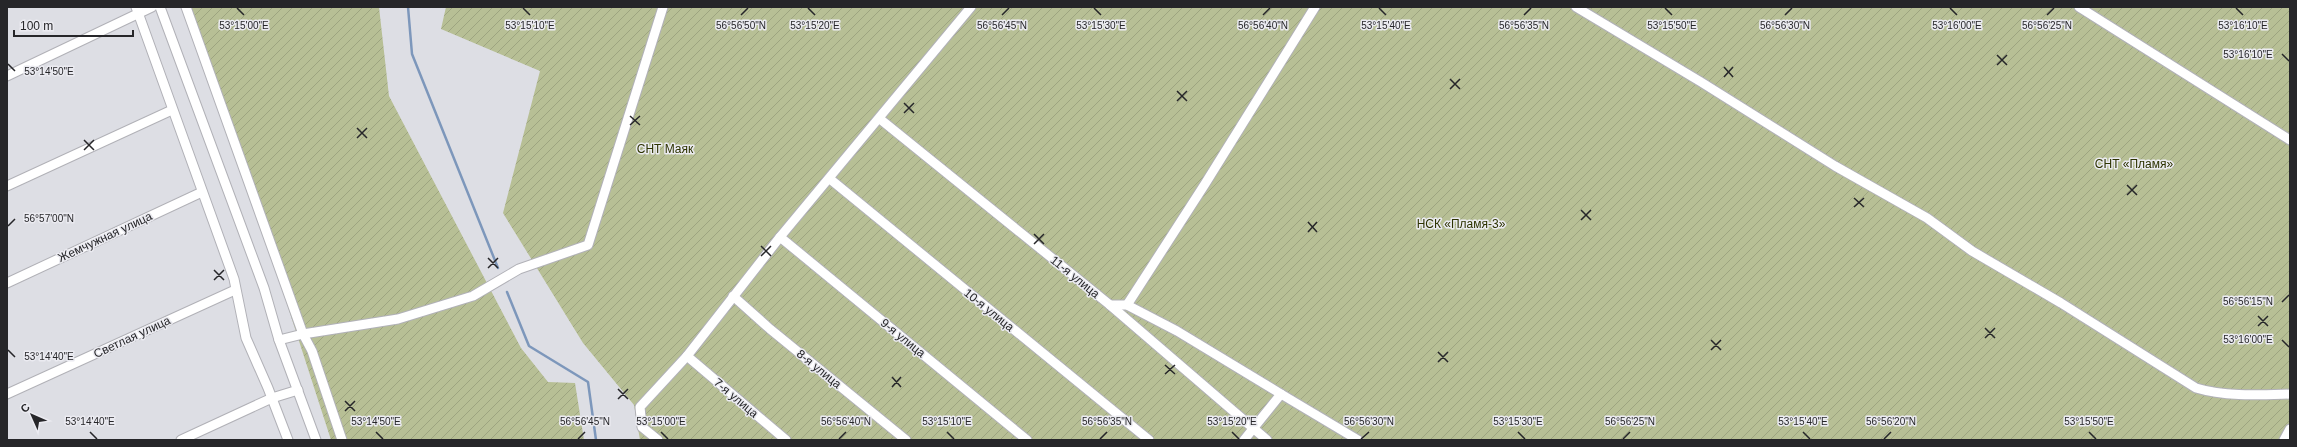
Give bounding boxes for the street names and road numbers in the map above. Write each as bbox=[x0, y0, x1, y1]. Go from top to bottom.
street label: Жемчужная улица bbox=[56, 209, 155, 265]
street label: 11-я улица bbox=[1048, 253, 1103, 301]
street label: 10-я улица bbox=[961, 286, 1017, 335]
street label: Светлая улица bbox=[91, 313, 173, 361]
street label: 9-я улица bbox=[878, 316, 928, 360]
street label: 8-я улица bbox=[794, 347, 844, 391]
street label: 7-я улица bbox=[711, 375, 761, 421]

